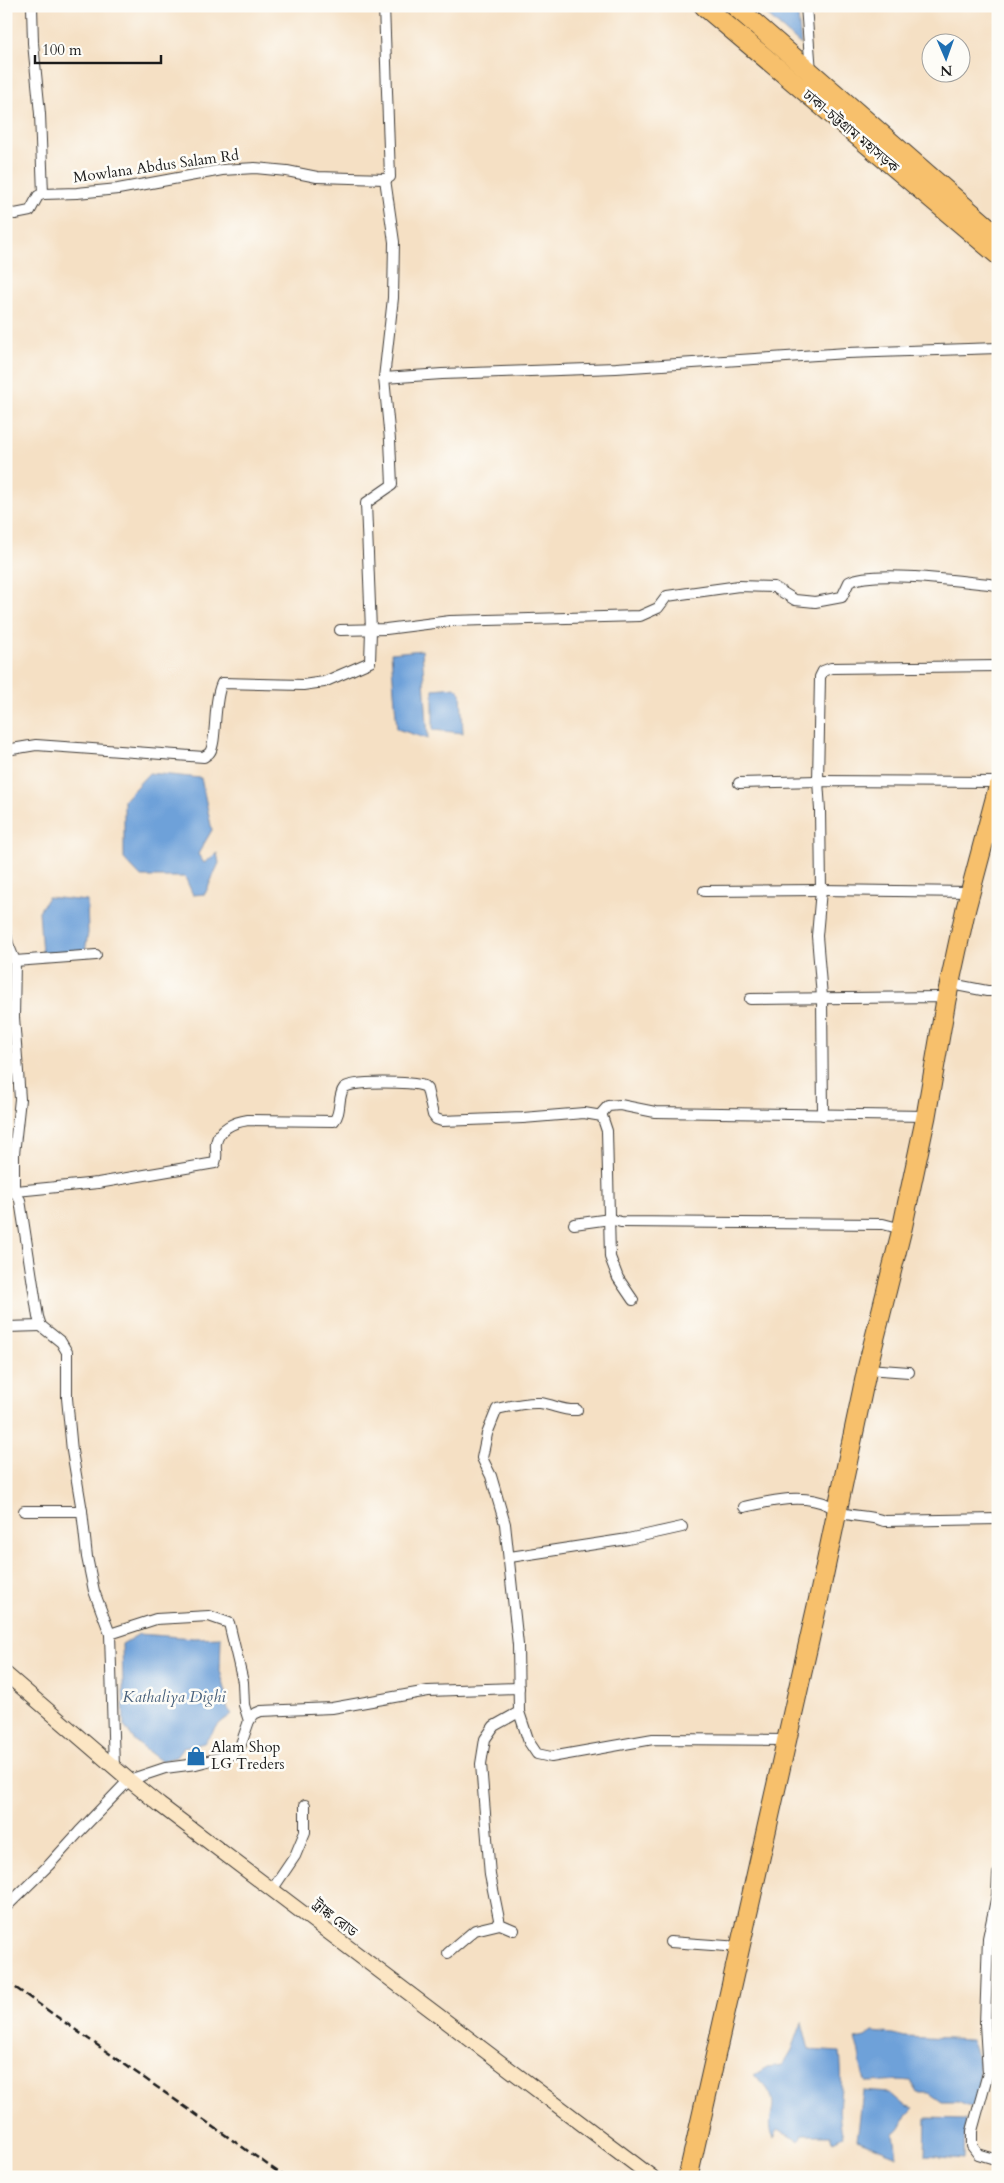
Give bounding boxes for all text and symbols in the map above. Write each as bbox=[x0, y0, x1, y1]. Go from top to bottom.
scale bar bbox=[35, 32, 161, 64]
north arrow bbox=[922, 32, 972, 82]
text: 100 m bbox=[42, 40, 82, 60]
text: N bbox=[940, 61, 953, 80]
street label: ঢাকা-চট্টগ্রাম মহাসড়ক bbox=[798, 84, 903, 177]
street label: Mowlana Abdus Salam Rd bbox=[72, 144, 240, 188]
water label: Kathaliya Dighi bbox=[122, 1686, 226, 1708]
place label: Alam Shop LG Treders bbox=[211, 1737, 285, 1774]
shop icon: Alam Shop LG Treders bbox=[185, 1745, 207, 1767]
street label: ট্রাঙ্ক রোড bbox=[308, 1894, 362, 1942]

